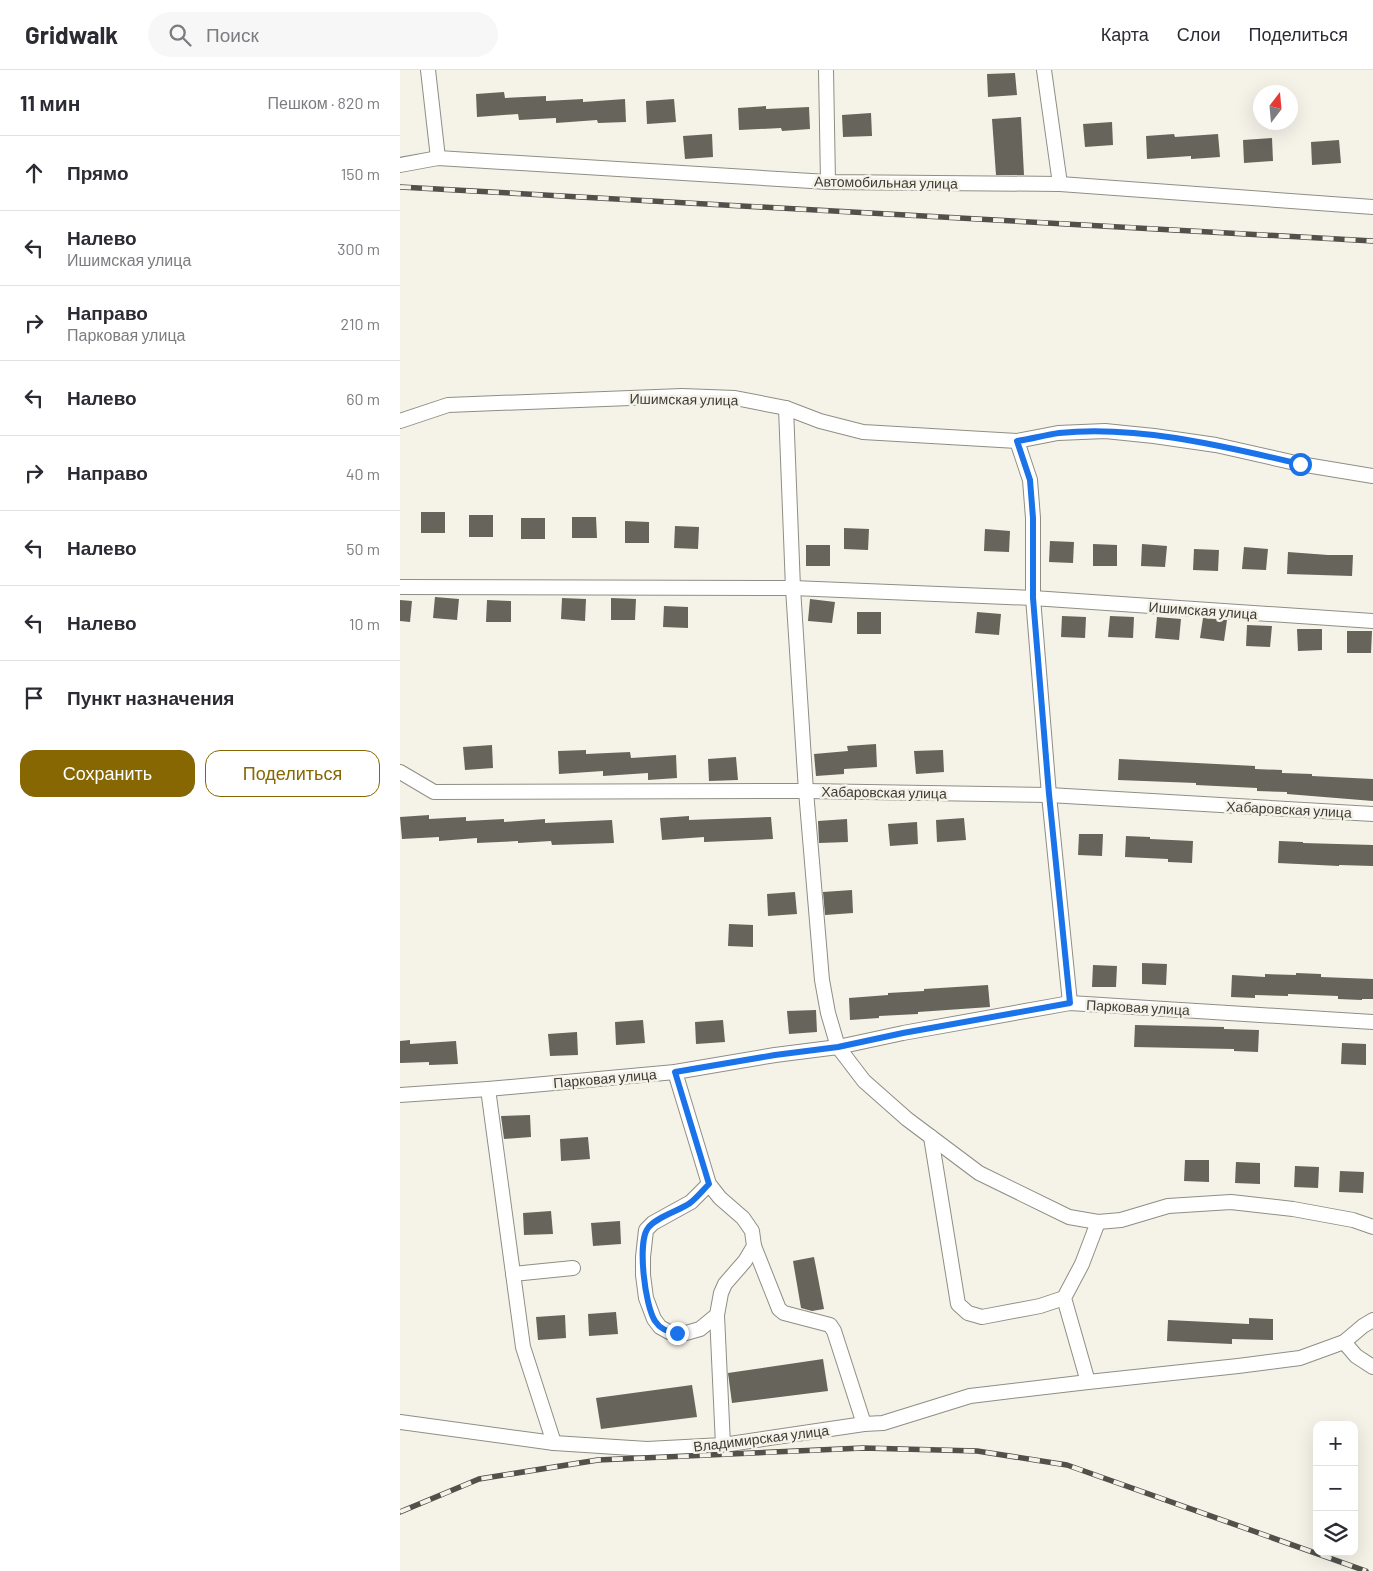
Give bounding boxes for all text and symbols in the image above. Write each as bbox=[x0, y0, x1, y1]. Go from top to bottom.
search box bbox=[148, 12, 498, 57]
text: Gridwalk bbox=[25, 20, 118, 49]
icon: search bbox=[166, 21, 194, 49]
text: Поиск bbox=[206, 23, 259, 46]
text: Карта bbox=[1101, 23, 1149, 45]
text: Слои bbox=[1177, 23, 1221, 45]
text: Поделиться bbox=[1249, 23, 1348, 45]
north arrow bbox=[1253, 85, 1298, 130]
text: 11 мин bbox=[20, 90, 80, 115]
text: Пешком · 820 m bbox=[268, 93, 380, 112]
icon: ahead bbox=[20, 159, 48, 187]
text: Прямо bbox=[67, 161, 129, 184]
text: 150 m bbox=[341, 164, 380, 183]
street label: Автомобильная улица bbox=[814, 172, 958, 192]
text: Налево bbox=[67, 226, 137, 249]
icon: left bbox=[20, 234, 48, 262]
text: 300 m bbox=[337, 239, 380, 258]
text: Ишимская улица bbox=[67, 250, 191, 269]
text: Направо bbox=[67, 301, 148, 324]
icon: right bbox=[20, 309, 48, 337]
text: 210 m bbox=[341, 314, 380, 333]
text: Парковая улица bbox=[67, 325, 185, 344]
icon: left bbox=[20, 384, 48, 412]
text: Налево bbox=[67, 386, 137, 409]
text: 60 m bbox=[346, 389, 380, 408]
street label: Ишимская улица bbox=[629, 390, 739, 408]
route start bbox=[1289, 453, 1312, 476]
icon: right bbox=[20, 459, 48, 487]
text: Направо bbox=[67, 461, 148, 484]
text: 40 m bbox=[346, 464, 380, 483]
icon: left bbox=[20, 534, 48, 562]
text: Налево bbox=[67, 536, 137, 559]
text: 50 m bbox=[346, 539, 380, 558]
street label: Ишимская улица bbox=[1148, 598, 1258, 622]
icon: left bbox=[20, 609, 48, 637]
text: Налево bbox=[67, 611, 137, 634]
text: 10 m bbox=[349, 614, 380, 633]
icon: arrive bbox=[20, 684, 48, 712]
text: Пункт назначения bbox=[67, 686, 234, 709]
button: Сохранить bbox=[20, 750, 195, 797]
button: Поделиться bbox=[205, 750, 380, 797]
street label: Хабаровская улица bbox=[821, 782, 947, 802]
street label: Хабаровская улица bbox=[1226, 797, 1352, 821]
street label: Парковая улица bbox=[1086, 996, 1190, 1018]
street label: Парковая улица bbox=[553, 1065, 658, 1091]
route end bbox=[666, 1322, 689, 1345]
street label: Владимирская улица bbox=[692, 1421, 830, 1455]
map controls bbox=[1313, 1421, 1358, 1556]
button: + bbox=[1313, 1421, 1358, 1466]
button: − bbox=[1313, 1466, 1358, 1511]
button: layers bbox=[1313, 1511, 1358, 1556]

